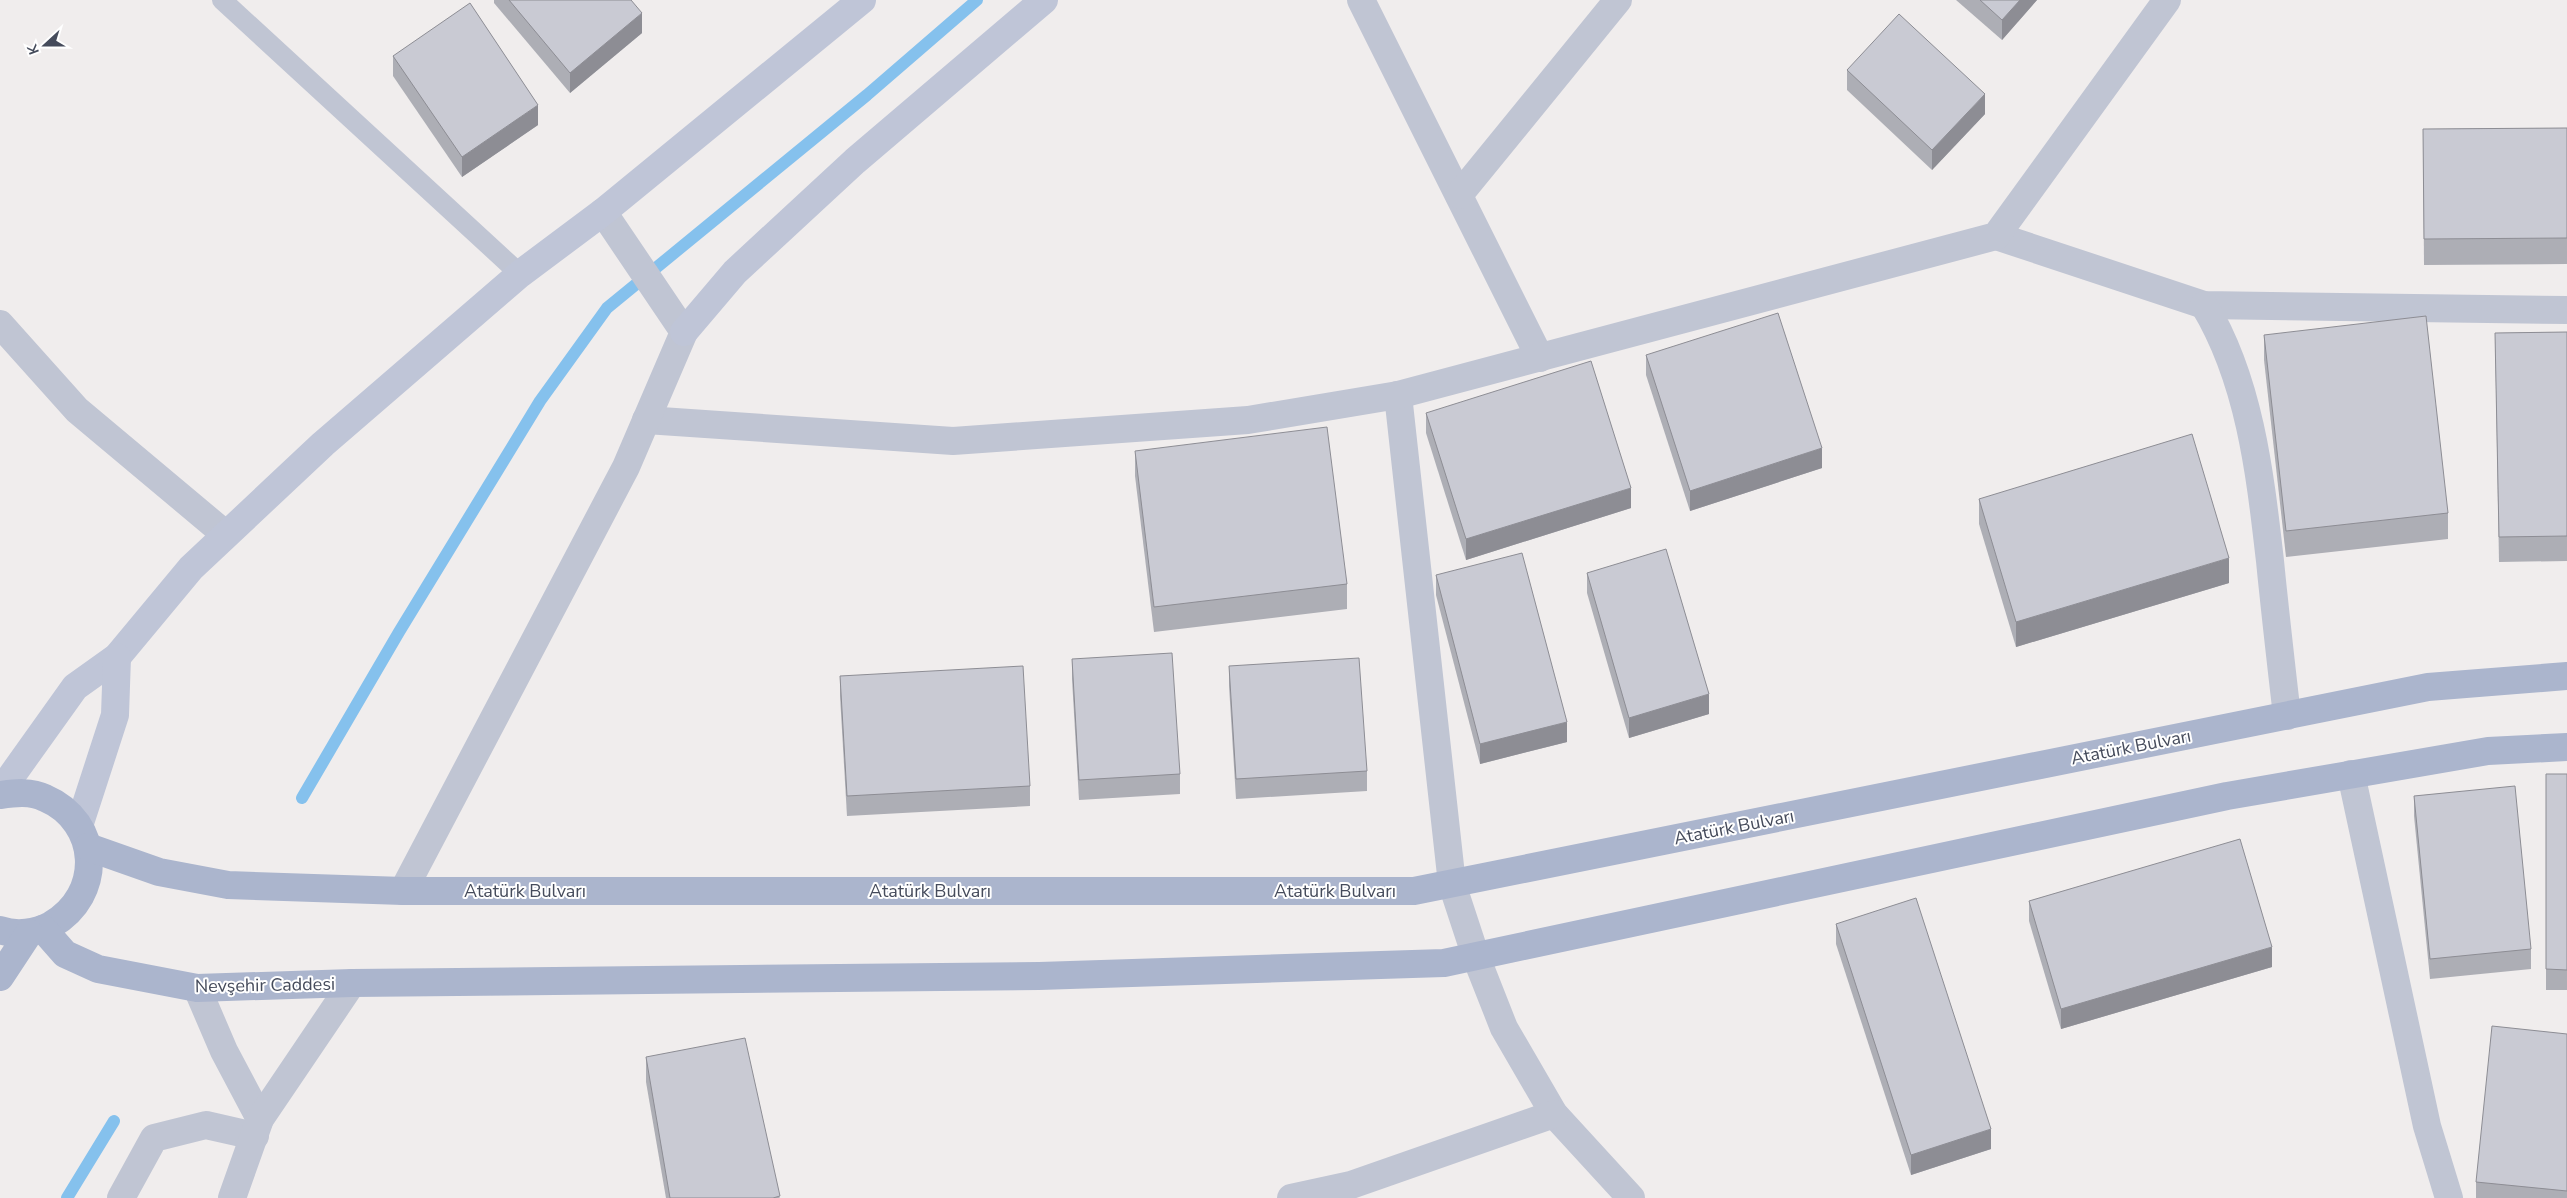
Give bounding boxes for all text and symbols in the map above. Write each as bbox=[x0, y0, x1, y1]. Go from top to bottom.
north arrow bbox=[20, 20, 70, 70]
text: K bbox=[23, 41, 44, 57]
street label: Atatürk Bulvarı bbox=[2069, 724, 2193, 770]
street label: Atatürk Bulvarı bbox=[1672, 804, 1796, 850]
street label: Atatürk Bulvarı bbox=[464, 879, 586, 903]
street label: Atatürk Bulvarı bbox=[869, 879, 991, 903]
street label: Atatürk Bulvarı bbox=[1274, 879, 1396, 903]
street label: Nevşehir Caddesi bbox=[195, 972, 335, 998]

